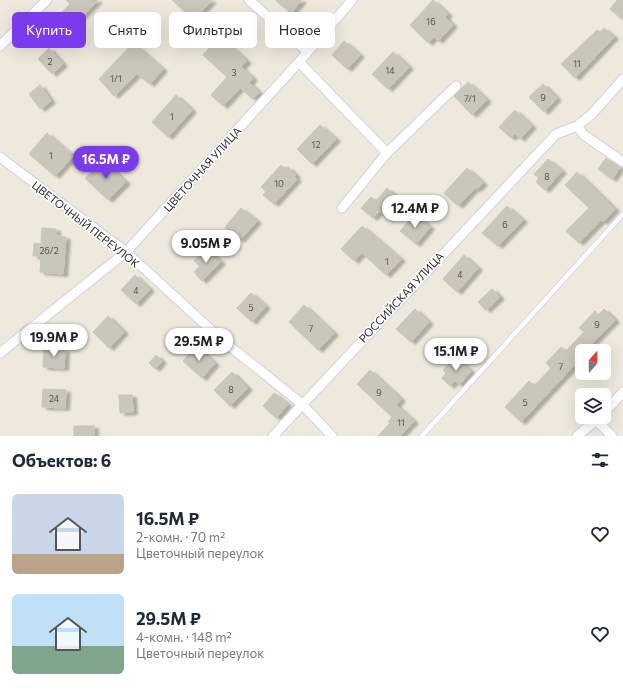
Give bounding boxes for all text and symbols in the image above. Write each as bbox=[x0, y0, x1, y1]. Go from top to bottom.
chip: Купить bbox=[12, 12, 86, 48]
chip: Снять bbox=[94, 12, 161, 48]
chip: Фильтры bbox=[169, 12, 257, 48]
chip: Новое bbox=[265, 12, 335, 48]
house number: 16 bbox=[426, 16, 436, 27]
house number: 2 bbox=[48, 56, 53, 67]
house number: 11 bbox=[573, 58, 581, 69]
house number: 14 bbox=[385, 65, 395, 76]
house number: 3 bbox=[231, 67, 237, 78]
house number: 1/1 bbox=[110, 73, 122, 84]
house number: 9 bbox=[540, 92, 546, 103]
house number: 7/1 bbox=[464, 93, 476, 104]
house number: 1 bbox=[170, 111, 174, 122]
street label: ЦВЕТОЧНАЯ УЛИЦА bbox=[161, 124, 244, 214]
house number: 12 bbox=[312, 139, 320, 150]
pin: 16.5M ₽ bbox=[69, 146, 143, 180]
house number: 1 bbox=[49, 150, 53, 161]
text: 16.5M ₽ bbox=[82, 151, 130, 167]
house number: 8 bbox=[544, 171, 550, 182]
street label: ЦВЕТОЧНЫЙ ПЕРЕУЛОК bbox=[30, 177, 143, 270]
house number: 10 bbox=[274, 178, 284, 189]
pin: 12.4M ₽ bbox=[378, 195, 452, 229]
text: 12.4M ₽ bbox=[391, 200, 439, 216]
house number: 6 bbox=[502, 219, 508, 230]
pin: 9.05M ₽ bbox=[169, 230, 243, 264]
text: 9.05M ₽ bbox=[181, 235, 231, 251]
house number: 26/2 bbox=[39, 245, 59, 256]
street label: РОССИЙСКАЯ УЛИЦА bbox=[355, 248, 446, 345]
house number: 1 bbox=[385, 256, 389, 267]
house number: 4 bbox=[457, 269, 463, 280]
house number: 4 bbox=[133, 285, 139, 296]
house number: 5 bbox=[248, 302, 254, 313]
house number: 9 bbox=[594, 319, 600, 330]
house number: 7 bbox=[309, 323, 314, 334]
pin: 19.9M ₽ bbox=[17, 324, 91, 358]
pin: 29.5M ₽ bbox=[162, 328, 236, 362]
text: 19.9M ₽ bbox=[30, 329, 78, 345]
text: 29.5M ₽ bbox=[174, 333, 224, 349]
pin: 15.1M ₽ bbox=[419, 338, 493, 372]
text: 15.1M ₽ bbox=[433, 343, 479, 359]
north arrow bbox=[575, 344, 611, 380]
map controls bbox=[575, 344, 611, 424]
house number: 7 bbox=[559, 361, 564, 372]
house number: 8 bbox=[228, 384, 234, 395]
house number: 9 bbox=[376, 387, 382, 398]
button: layers bbox=[575, 388, 611, 424]
house number: 24 bbox=[49, 393, 60, 404]
house number: 5 bbox=[522, 397, 528, 408]
house number: 11 bbox=[397, 417, 405, 428]
icon: filters bbox=[589, 449, 611, 471]
text: Объектов: 6 bbox=[12, 450, 111, 471]
text: 16.5M ₽ bbox=[136, 508, 199, 529]
icon: home bbox=[44, 510, 92, 558]
icon: heart bbox=[589, 523, 611, 545]
text: 2-комн. · 70 m² bbox=[136, 529, 225, 545]
text: Цветочный переулок bbox=[136, 545, 264, 561]
text: 29.5M ₽ bbox=[136, 608, 201, 629]
icon: home bbox=[44, 610, 92, 658]
icon: heart bbox=[589, 623, 611, 645]
text: 4-комн. · 148 m² bbox=[136, 629, 232, 645]
text: Цветочный переулок bbox=[136, 645, 264, 661]

